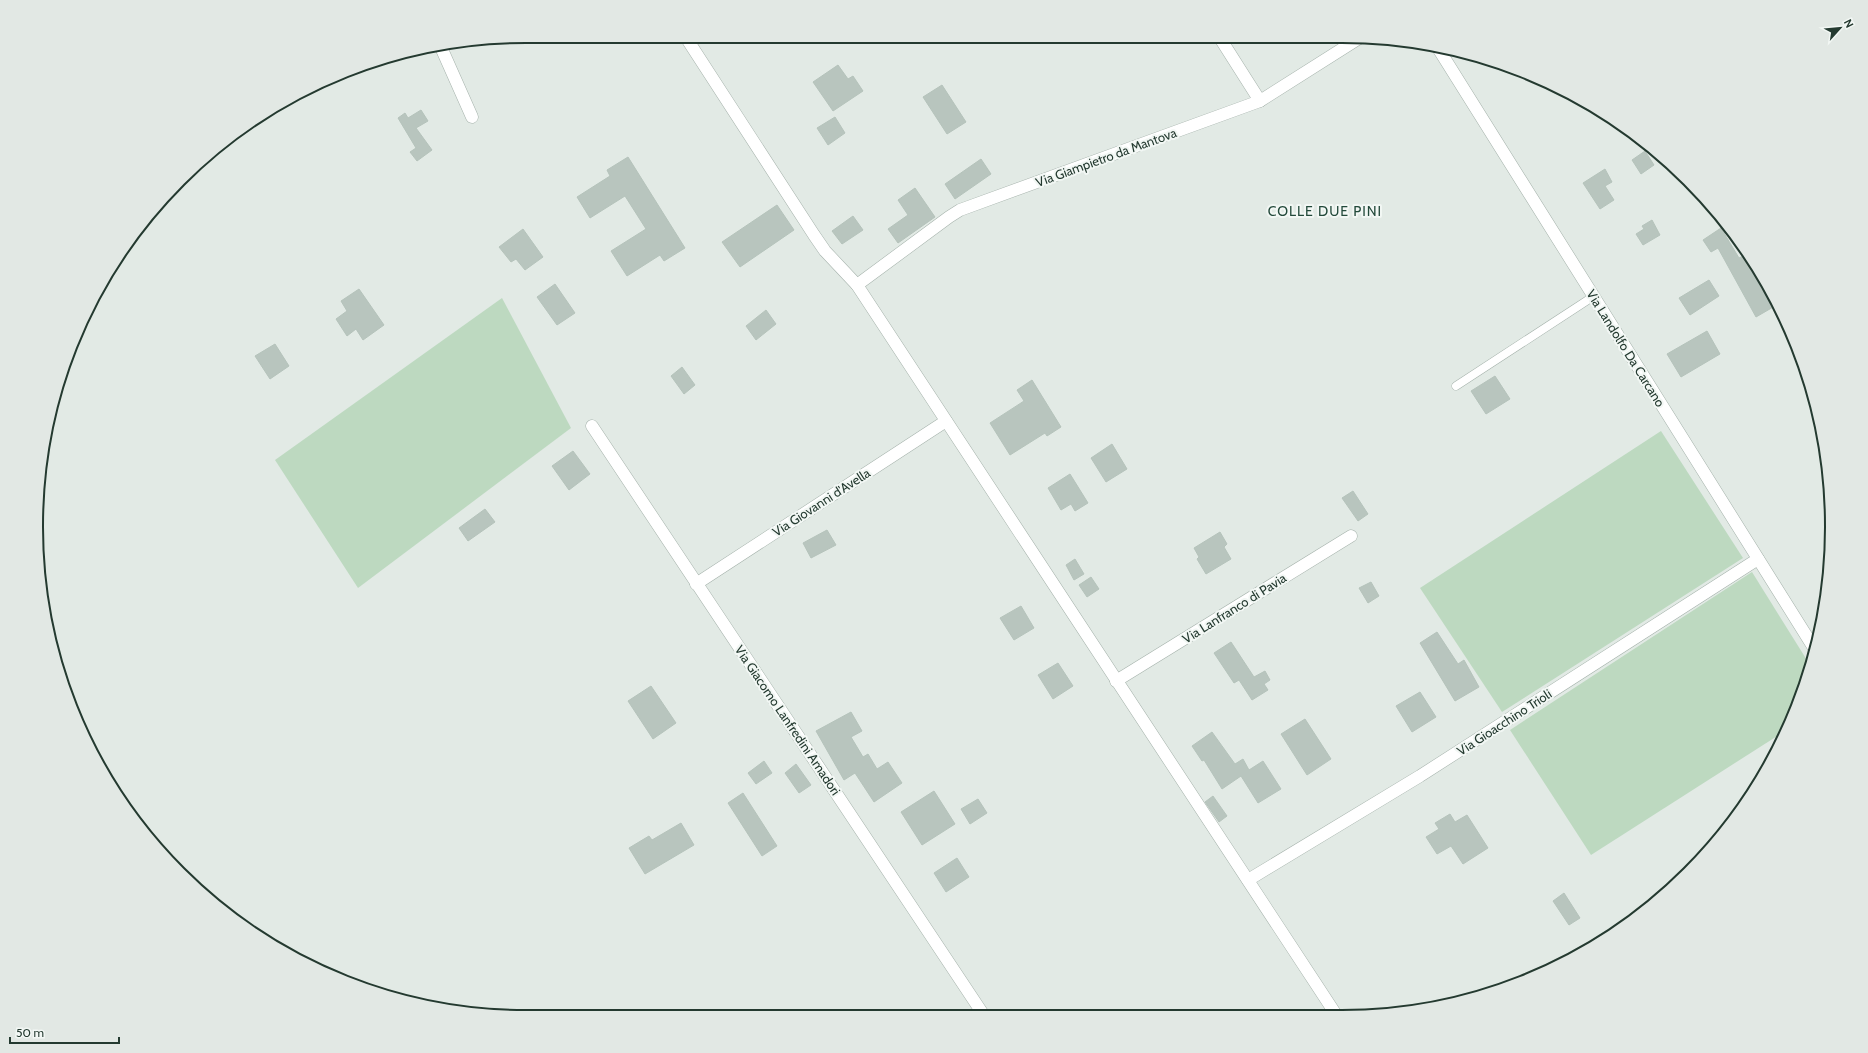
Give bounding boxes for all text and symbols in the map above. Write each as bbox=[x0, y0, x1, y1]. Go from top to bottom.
north arrow bbox=[1820, 8, 1860, 48]
text: N bbox=[1841, 17, 1857, 30]
street label: Via Giampietro da Mantova bbox=[1033, 124, 1179, 190]
district label: COLLE DUE PINI bbox=[1268, 202, 1382, 220]
street label: Via Landolfo Da Carcano bbox=[1583, 286, 1669, 410]
street label: Via Giovanni d'Avella bbox=[769, 464, 874, 540]
street label: Via Lanfranco di Pavia bbox=[1179, 569, 1290, 646]
street label: Via Giacomo Lanfredini Amadori bbox=[732, 642, 844, 798]
street label: Via Gioacchino Trioli bbox=[1454, 685, 1554, 759]
scale bar bbox=[10, 1019, 119, 1045]
text: 50 m bbox=[16, 1025, 44, 1040]

